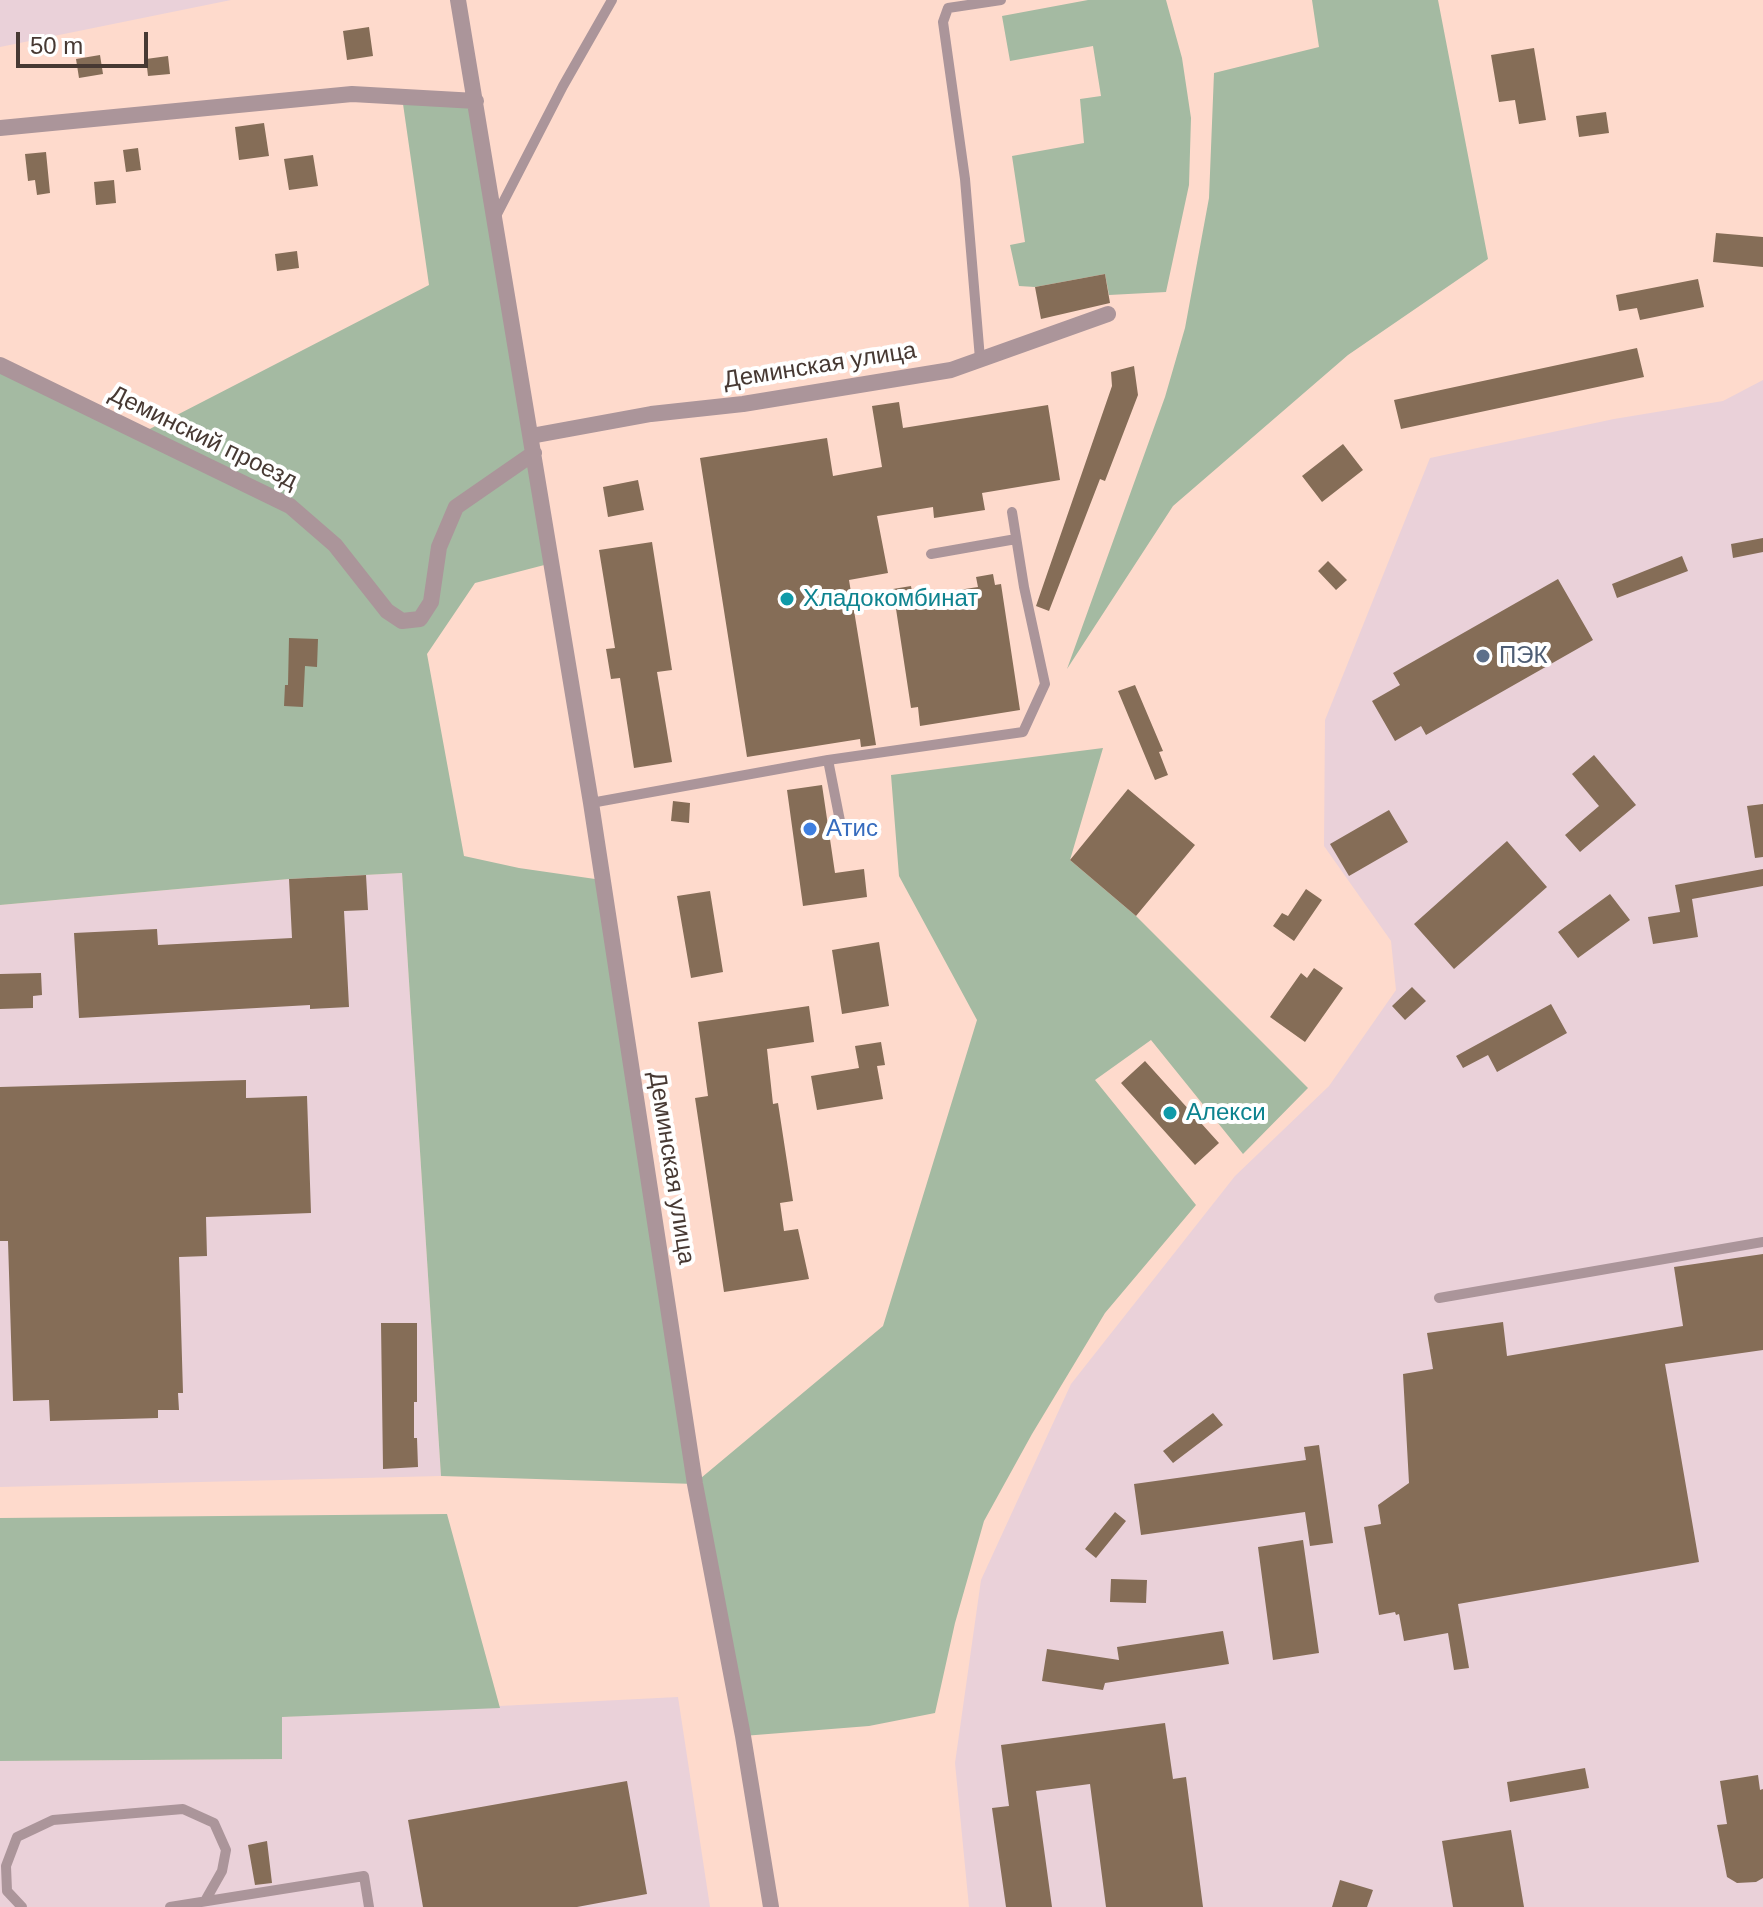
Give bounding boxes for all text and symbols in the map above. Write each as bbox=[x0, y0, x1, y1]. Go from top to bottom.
scale bar bbox=[20, 16, 152, 66]
text: 50 m bbox=[30, 32, 83, 59]
street label: Деминская улица bbox=[722, 337, 918, 395]
street label: Деминский проезд bbox=[104, 380, 302, 496]
place label: Хладокомбинат bbox=[803, 585, 978, 613]
marker: Хладокомбинат bbox=[778, 590, 796, 608]
place label: ПЭК bbox=[1499, 642, 1547, 670]
marker: ПЭК bbox=[1474, 647, 1492, 665]
place label: Атис bbox=[826, 815, 878, 843]
marker: Атис bbox=[801, 820, 819, 838]
street label: Деминская улица bbox=[642, 1070, 700, 1266]
place label: Алекси bbox=[1186, 1099, 1266, 1127]
marker: Алекси bbox=[1161, 1104, 1179, 1122]

